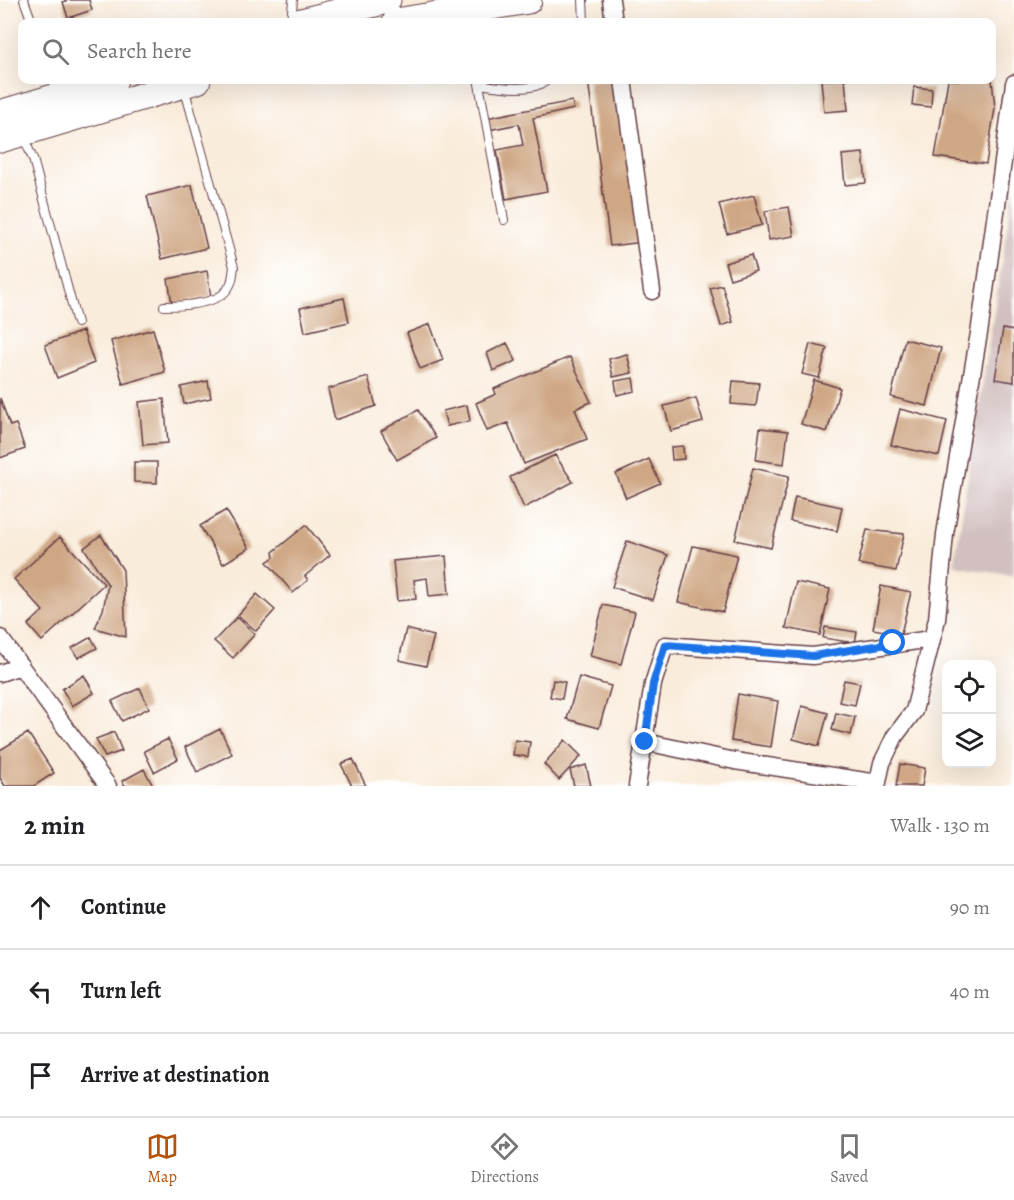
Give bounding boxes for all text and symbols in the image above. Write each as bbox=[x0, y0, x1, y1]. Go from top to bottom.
search box bbox=[18, 18, 996, 84]
icon: search bbox=[39, 35, 72, 68]
text: Search here bbox=[87, 36, 192, 66]
route start bbox=[879, 629, 905, 655]
map controls bbox=[942, 660, 996, 768]
button: locate bbox=[942, 660, 996, 714]
button: layers bbox=[942, 714, 996, 768]
route end bbox=[631, 728, 657, 754]
text: 2 min bbox=[24, 808, 85, 843]
text: Walk · 130 m bbox=[891, 812, 990, 839]
icon: ahead bbox=[24, 891, 57, 924]
text: Continue bbox=[81, 892, 166, 922]
text: 90 m bbox=[950, 894, 990, 921]
icon: left bbox=[24, 975, 57, 1008]
text: Turn left bbox=[81, 976, 161, 1006]
text: 40 m bbox=[950, 978, 990, 1005]
icon: arrive bbox=[24, 1059, 57, 1092]
text: Arrive at destination bbox=[81, 1060, 270, 1090]
tab: Map bbox=[146, 1130, 179, 1188]
tab: Directions bbox=[470, 1130, 539, 1188]
tab: Saved bbox=[830, 1130, 868, 1188]

